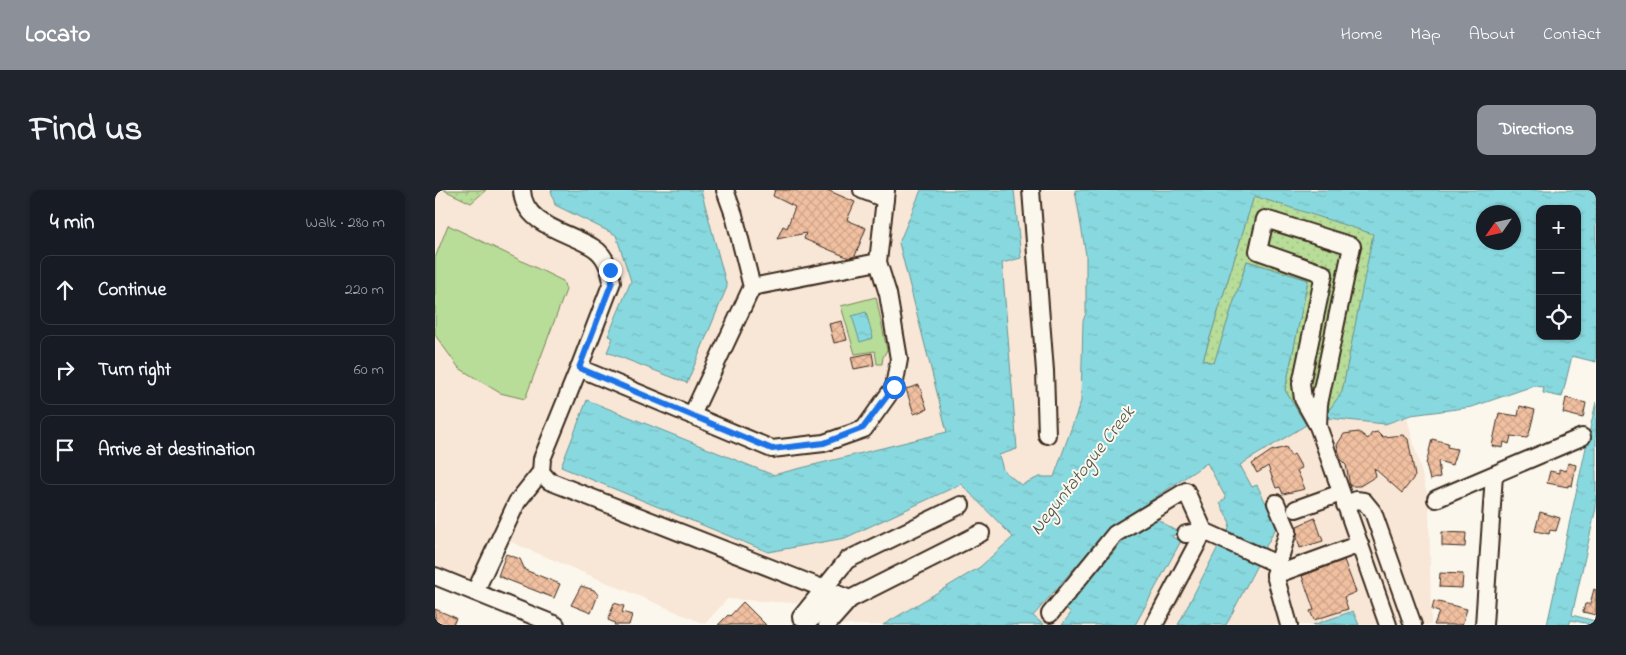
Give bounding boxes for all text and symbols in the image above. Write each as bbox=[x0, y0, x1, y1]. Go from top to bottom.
text: Locato bbox=[25, 18, 91, 53]
text: Home bbox=[1341, 22, 1382, 48]
text: Map bbox=[1410, 22, 1441, 48]
text: About bbox=[1469, 22, 1515, 48]
text: Contact bbox=[1543, 22, 1601, 48]
text: Find us bbox=[30, 105, 142, 156]
button: Directions bbox=[1477, 105, 1596, 155]
north arrow bbox=[1476, 205, 1521, 250]
map controls bbox=[1536, 205, 1581, 340]
button: + bbox=[1536, 205, 1581, 250]
text: 4 min bbox=[50, 208, 94, 238]
text: Walk · 280 m bbox=[306, 211, 385, 235]
button: − bbox=[1536, 250, 1581, 295]
route end bbox=[599, 259, 622, 282]
icon: ahead bbox=[51, 276, 79, 304]
text: Continue bbox=[98, 277, 166, 304]
text: 220 m bbox=[345, 278, 384, 302]
button: locate bbox=[1536, 295, 1581, 340]
icon: right bbox=[51, 356, 79, 384]
text: Turn right bbox=[98, 357, 171, 384]
text: 60 m bbox=[354, 358, 384, 382]
route start bbox=[883, 376, 906, 399]
water label: Neguntatogue Creek bbox=[1024, 400, 1143, 542]
icon: arrive bbox=[51, 436, 79, 464]
text: Arrive at destination bbox=[98, 437, 255, 464]

